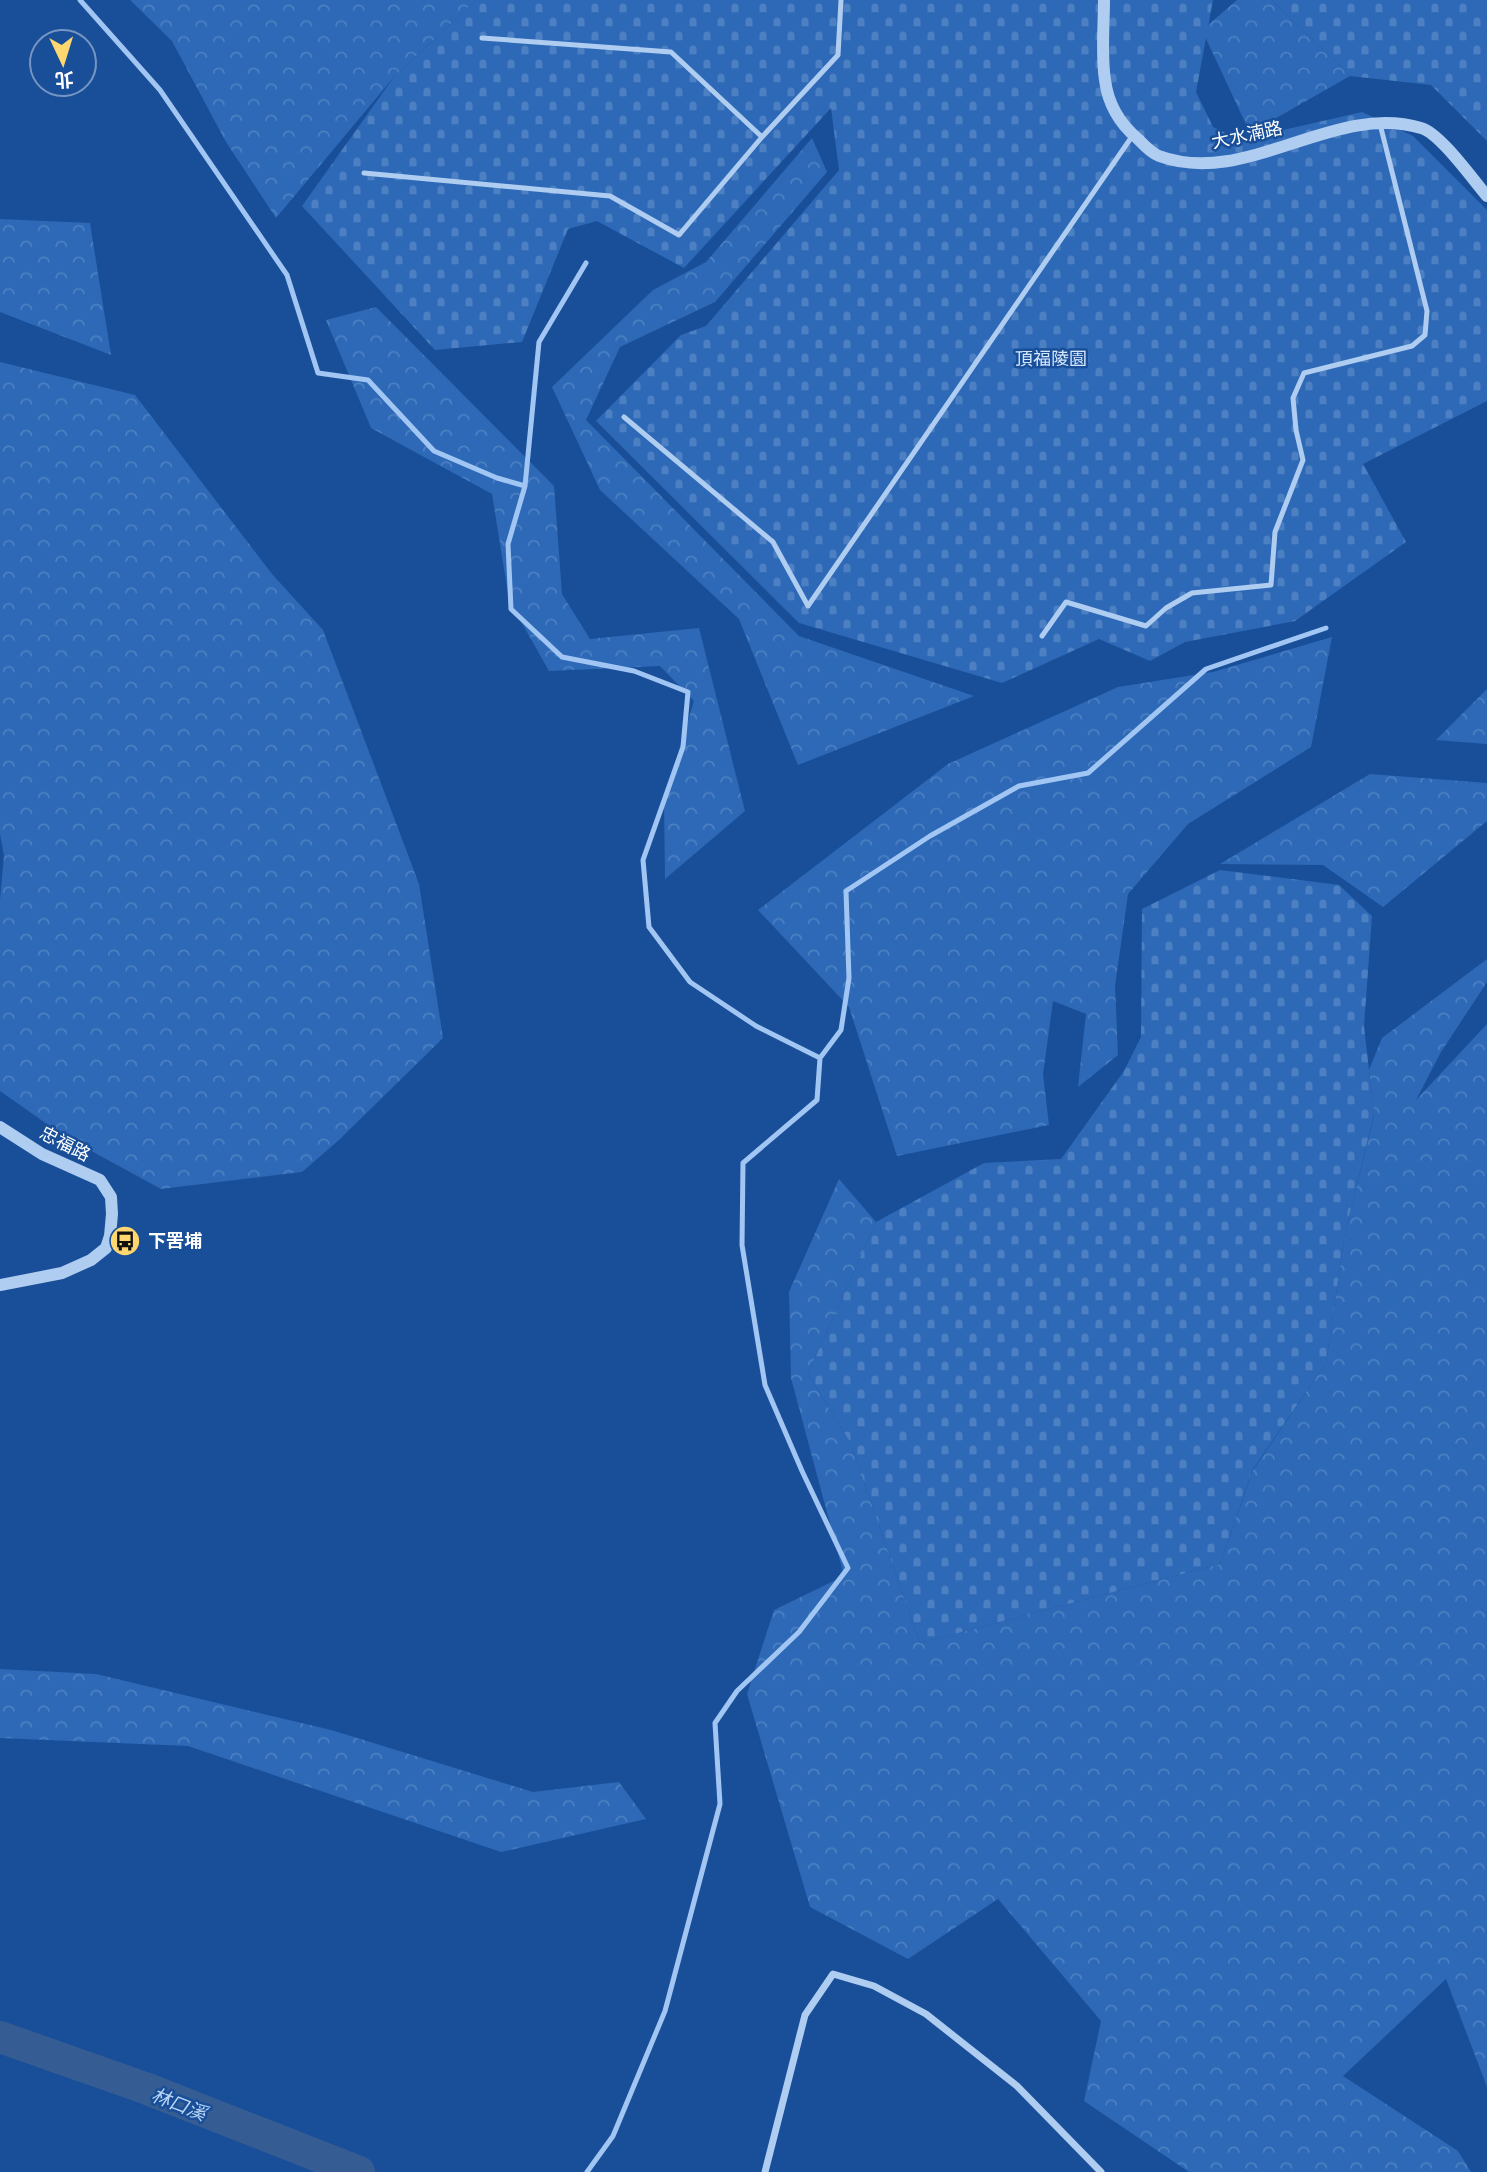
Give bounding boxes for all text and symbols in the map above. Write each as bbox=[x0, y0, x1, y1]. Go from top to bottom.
north arrow bbox=[28, 28, 98, 98]
text: 北 bbox=[54, 68, 75, 93]
street label: 大水湳路 bbox=[1209, 116, 1284, 152]
park label: 頂福陵園 bbox=[1015, 347, 1087, 369]
street label: 忠福路 bbox=[36, 1121, 95, 1165]
bus stop icon: 下罟埔 bbox=[108, 1224, 142, 1258]
place label: 下罟埔 bbox=[148, 1229, 202, 1251]
water label: 林口溪 bbox=[148, 2083, 213, 2126]

